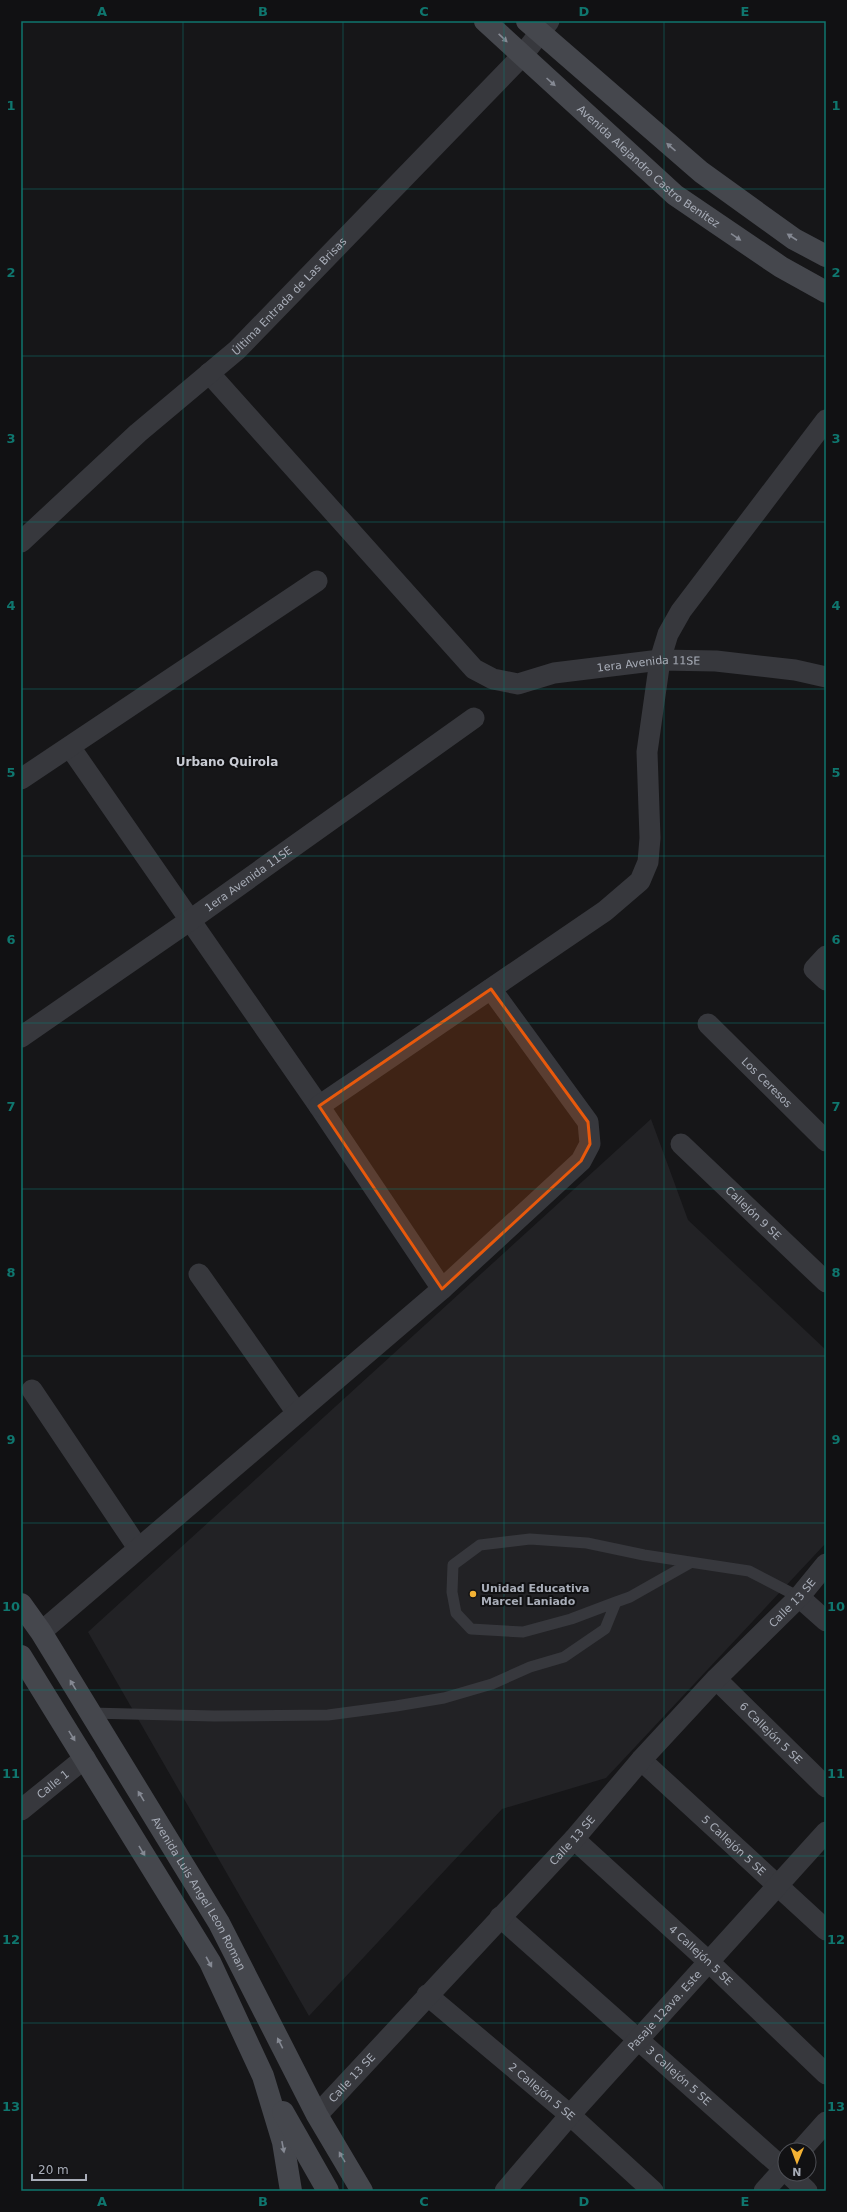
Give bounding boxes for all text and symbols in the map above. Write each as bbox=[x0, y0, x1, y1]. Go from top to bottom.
text: A bbox=[97, 4, 107, 19]
text: B bbox=[258, 4, 268, 19]
text: C bbox=[419, 4, 429, 19]
text: D bbox=[579, 4, 590, 19]
text: E bbox=[741, 4, 749, 19]
one-way arrow bbox=[498, 34, 508, 43]
one-way arrow bbox=[546, 77, 555, 86]
text: 1 bbox=[6, 98, 16, 113]
text: 1 bbox=[831, 98, 841, 113]
street label: Avenida Alejandro Castro Benitez bbox=[574, 102, 723, 230]
one-way arrow bbox=[666, 142, 677, 151]
one-way arrow bbox=[731, 233, 741, 241]
street label: Última Entrada de Las Brisas bbox=[229, 234, 349, 358]
one-way arrow bbox=[786, 234, 798, 241]
text: 2 bbox=[6, 265, 16, 280]
text: 2 bbox=[831, 265, 841, 280]
text: 3 bbox=[6, 431, 16, 446]
text: 3 bbox=[831, 431, 841, 446]
text: 4 bbox=[6, 598, 16, 613]
text: 4 bbox=[831, 598, 841, 613]
street label: 1era Avenida 11SE bbox=[596, 653, 700, 674]
district label: Urbano Quirola bbox=[176, 755, 278, 769]
text: 5 bbox=[6, 765, 16, 780]
text: 5 bbox=[831, 765, 841, 780]
street label: 1era Avenida 11SE bbox=[202, 843, 294, 914]
text: 6 bbox=[6, 932, 16, 947]
text: 6 bbox=[831, 932, 841, 947]
street label: Los Ceresos bbox=[739, 1055, 795, 1110]
text: 7 bbox=[6, 1099, 16, 1114]
text: 7 bbox=[831, 1099, 841, 1114]
street label: Callejón 9 SE bbox=[723, 1183, 784, 1243]
text: 8 bbox=[6, 1265, 16, 1280]
text: 8 bbox=[831, 1265, 841, 1280]
text: 9 bbox=[6, 1432, 16, 1447]
text: 9 bbox=[831, 1432, 841, 1447]
street label: Calle 13 SE bbox=[766, 1576, 818, 1630]
place label: Unidad Educativa Marcel Laniado bbox=[481, 1582, 589, 1608]
marker: Unidad Educativa Marcel Laniado bbox=[468, 1589, 478, 1599]
text: 10 bbox=[2, 1599, 20, 1614]
text: 10 bbox=[827, 1599, 845, 1614]
one-way arrow bbox=[70, 1679, 77, 1691]
street label: 6 Callejón 5 SE bbox=[737, 1699, 805, 1767]
one-way arrow bbox=[68, 1730, 75, 1742]
text: 11 bbox=[2, 1766, 20, 1781]
text: 11 bbox=[827, 1766, 845, 1781]
street label: Calle 1 bbox=[34, 1767, 72, 1801]
one-way arrow bbox=[137, 1791, 145, 1801]
street label: Calle 13 SE bbox=[547, 1813, 598, 1868]
street label: 5 Callejón 5 SE bbox=[699, 1813, 769, 1878]
street label: Avenida Luis Angel Leon Roman bbox=[149, 1814, 249, 1973]
one-way arrow bbox=[138, 1846, 146, 1856]
street label: 4 Callejón 5 SE bbox=[666, 1922, 736, 1988]
text: 12 bbox=[2, 1932, 20, 1947]
text: 12 bbox=[827, 1932, 845, 1947]
one-way arrow bbox=[206, 1956, 213, 1968]
street label: Pasaje 12ava. Este bbox=[625, 1968, 704, 2053]
one-way arrow bbox=[277, 2037, 284, 2049]
street label: 3 Callejón 5 SE bbox=[644, 2043, 714, 2108]
street label: Calle 13 SE bbox=[326, 2050, 378, 2105]
street label: 2 Callejón 5 SE bbox=[506, 2060, 578, 2123]
text: 13 bbox=[2, 2099, 20, 2114]
text: 13 bbox=[827, 2099, 845, 2114]
one-way arrow bbox=[281, 2141, 287, 2153]
north arrow bbox=[777, 2142, 817, 2182]
one-way arrow bbox=[339, 2151, 346, 2163]
scale bar bbox=[32, 2156, 86, 2182]
text: 20 m bbox=[38, 2163, 69, 2177]
text: N bbox=[792, 2165, 802, 2178]
text: A bbox=[97, 2194, 107, 2209]
text: B bbox=[258, 2194, 268, 2209]
text: C bbox=[419, 2194, 429, 2209]
text: D bbox=[579, 2194, 590, 2209]
text: E bbox=[741, 2194, 749, 2209]

